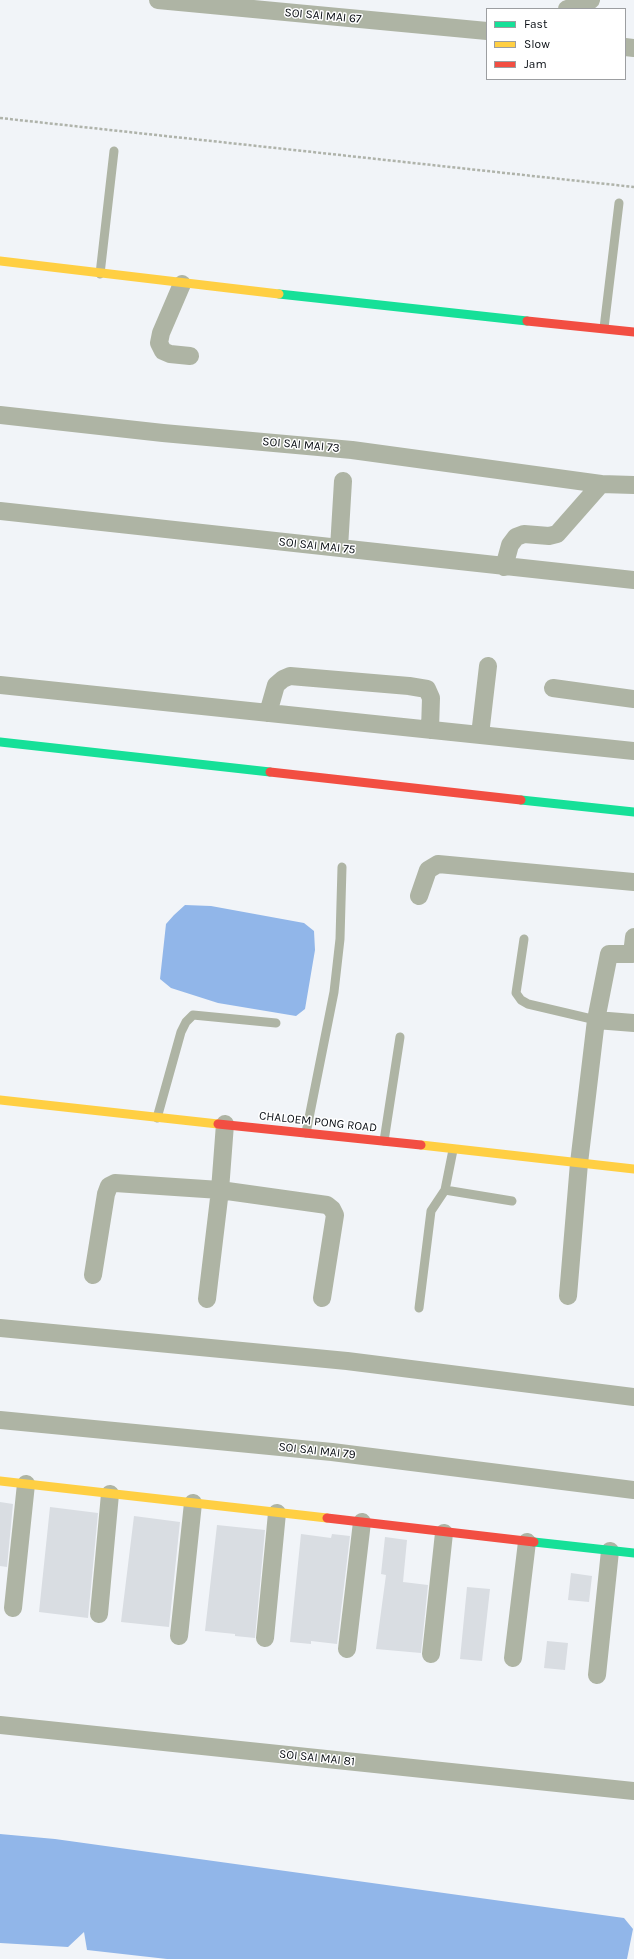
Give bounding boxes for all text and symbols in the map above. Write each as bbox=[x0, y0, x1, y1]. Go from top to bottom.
street label: SOI SAI MAI 67 bbox=[284, 5, 362, 27]
legend bbox=[486, 8, 626, 80]
text: Fast bbox=[524, 17, 547, 31]
text: Slow bbox=[524, 37, 550, 51]
text: Jam bbox=[524, 57, 547, 71]
street label: SOI SAI MAI 73 bbox=[262, 434, 340, 456]
street label: SOI SAI MAI 75 bbox=[278, 535, 356, 557]
street label: CHALOEM PONG ROAD bbox=[258, 1109, 378, 1135]
street label: SOI SAI MAI 79 bbox=[278, 1440, 356, 1462]
street label: SOI SAI MAI 81 bbox=[278, 1747, 356, 1769]

